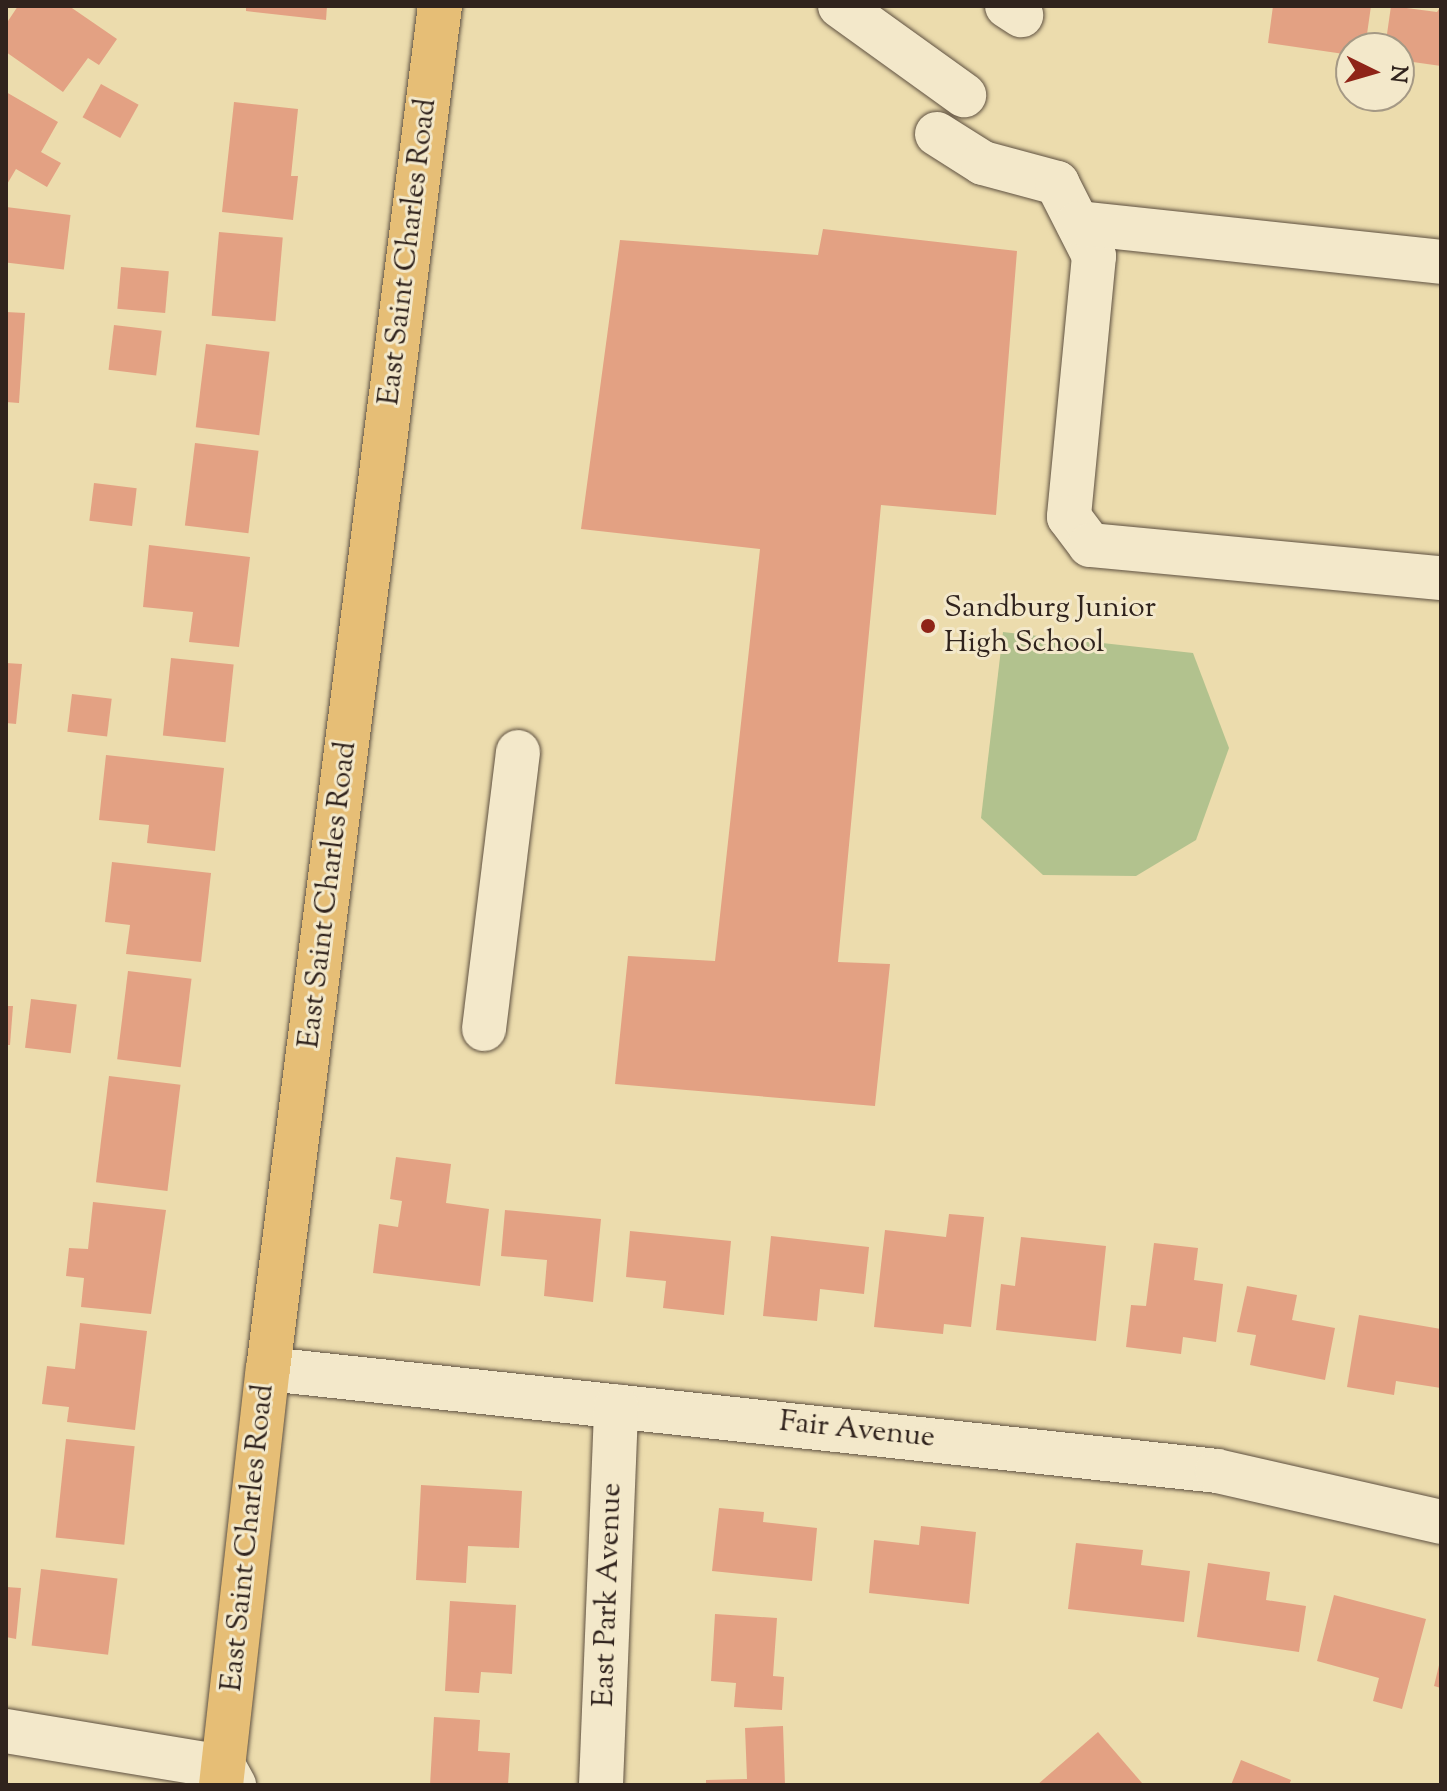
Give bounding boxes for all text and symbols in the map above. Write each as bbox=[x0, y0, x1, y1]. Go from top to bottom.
north arrow bbox=[1335, 32, 1415, 112]
text: N bbox=[1380, 64, 1414, 84]
street label: East Saint Charles Road bbox=[372, 97, 446, 407]
place label: Sandburg Junior High School bbox=[944, 591, 1156, 662]
marker: Sandburg Junior High School bbox=[919, 617, 937, 635]
street label: East Saint Charles Road bbox=[292, 740, 366, 1050]
street label: East Saint Charles Road bbox=[215, 1383, 283, 1693]
street label: Fair Avenue bbox=[777, 1405, 937, 1457]
street label: East Park Avenue bbox=[587, 1482, 631, 1708]

